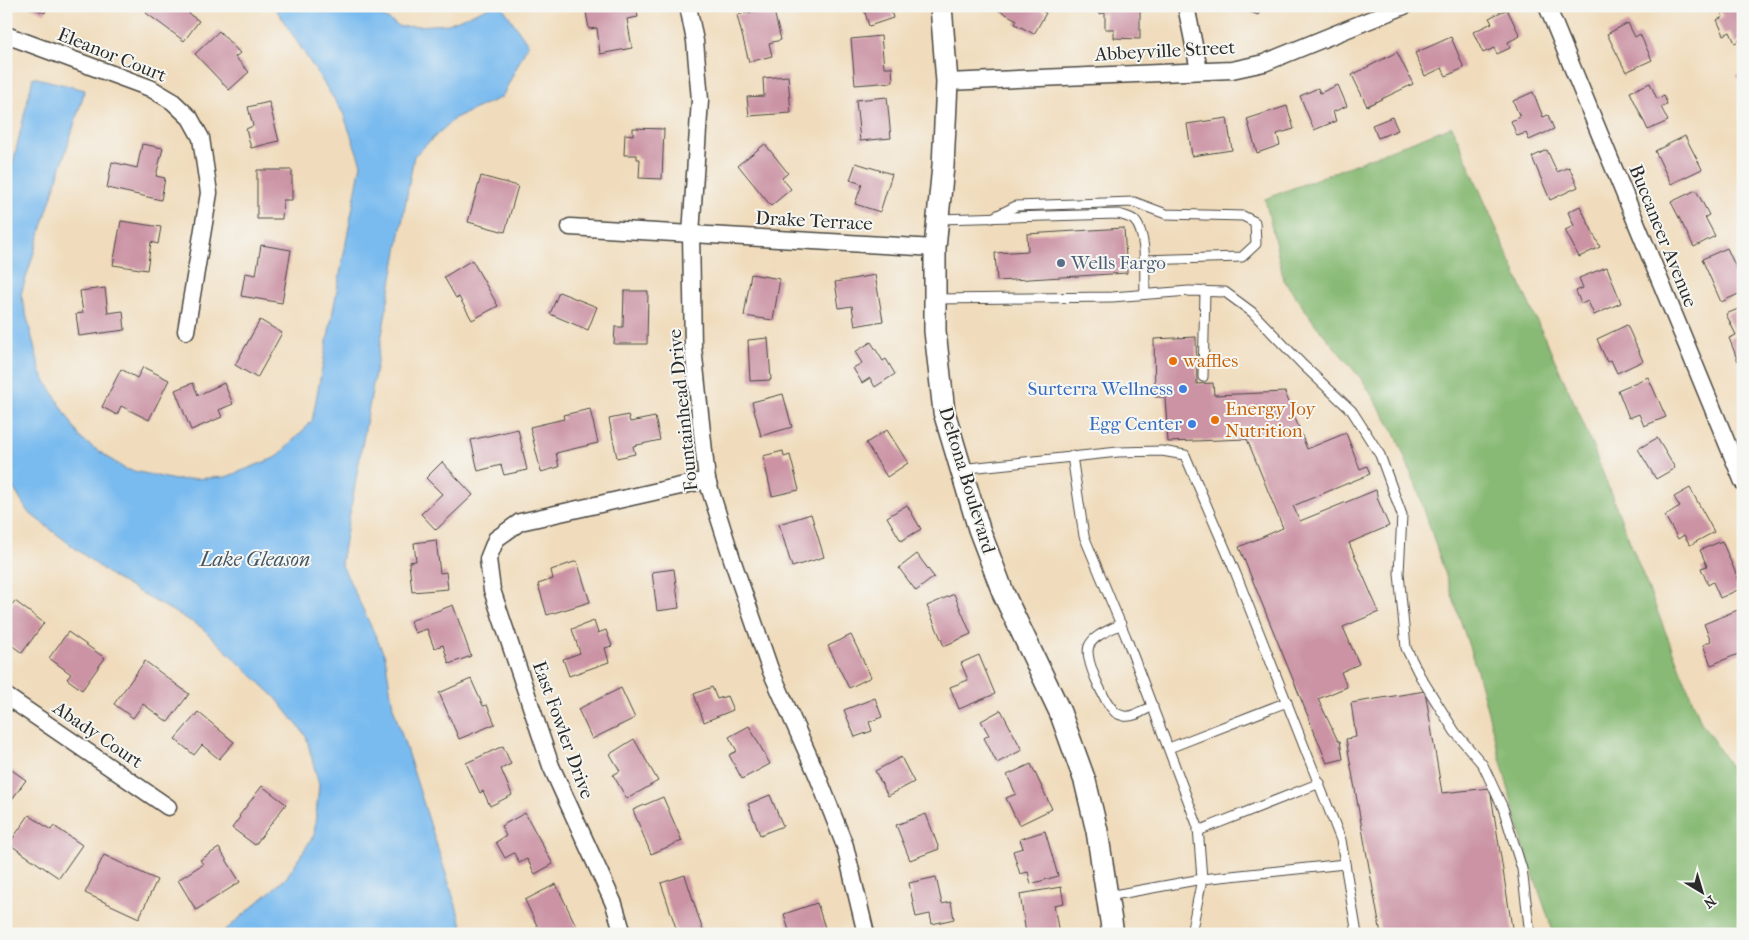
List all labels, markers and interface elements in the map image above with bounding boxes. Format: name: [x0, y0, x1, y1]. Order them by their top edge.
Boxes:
street label: Eleanor Court: [54, 23, 170, 87]
street label: Abbeyville Street: [1093, 36, 1236, 66]
street label: Buccaneer Avenue: [1624, 162, 1702, 310]
street label: Drake Terrace: [755, 207, 873, 235]
place label: Wells Fargo: [1070, 252, 1166, 274]
marker: Wells Fargo: [1055, 257, 1067, 269]
street label: Fountainhead Drive: [664, 328, 702, 492]
place label: waffles: [1182, 350, 1238, 372]
marker: waffles: [1167, 355, 1179, 367]
place label: Surterra Wellness: [1028, 378, 1173, 400]
marker: Surterra Wellness: [1177, 383, 1189, 395]
place label: Energy Joy Nutrition: [1225, 398, 1316, 442]
street label: Deltona Boulevard: [934, 404, 1000, 557]
place label: Egg Center: [1089, 413, 1183, 435]
marker: Energy Joy Nutrition: [1209, 414, 1221, 426]
marker: Egg Center: [1186, 418, 1198, 430]
water label: Lake Gleason: [198, 548, 310, 571]
street label: East Fowler Drive: [528, 658, 598, 802]
street label: Abady Court: [48, 696, 147, 773]
north arrow: [1676, 868, 1726, 918]
text: N: [1700, 892, 1719, 912]

